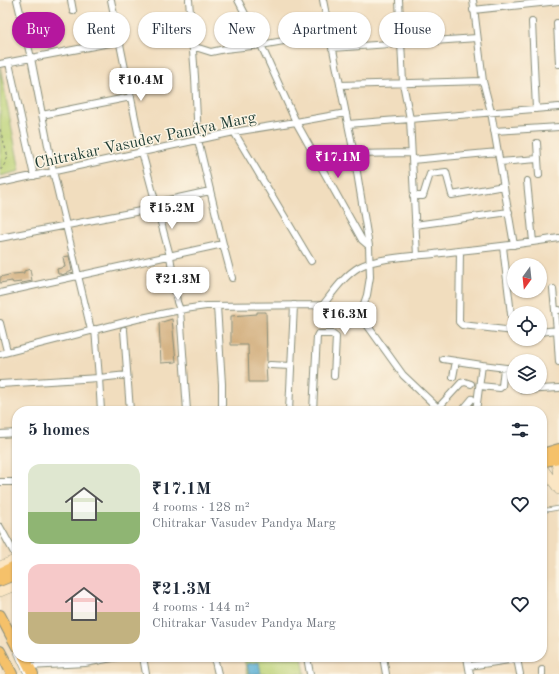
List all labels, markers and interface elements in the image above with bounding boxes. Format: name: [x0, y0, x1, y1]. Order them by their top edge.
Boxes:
chip: Buy: [12, 12, 65, 48]
chip: Rent: [73, 12, 130, 48]
chip: Filters: [138, 12, 206, 48]
chip: New: [214, 12, 270, 48]
chip: Apartment: [278, 12, 371, 48]
chip: House: [379, 12, 445, 48]
pin: ₹10.4M: [108, 68, 174, 102]
text: ₹10.4M: [118, 74, 164, 87]
street label: Chitrakar Vasudev Pandya Marg: [33, 110, 258, 172]
pin: ₹17.1M: [305, 145, 371, 179]
text: ₹17.1M: [315, 151, 361, 164]
pin: ₹15.2M: [139, 196, 205, 230]
text: ₹15.2M: [149, 202, 195, 215]
north arrow: [507, 258, 547, 298]
map controls: [507, 258, 547, 394]
pin: ₹21.3M: [145, 267, 211, 301]
text: ₹21.3M: [155, 273, 201, 286]
pin: ₹16.3M: [312, 302, 378, 336]
button: locate: [507, 306, 547, 346]
text: ₹16.3M: [322, 308, 368, 321]
button: layers: [507, 354, 547, 394]
icon: filters: [509, 419, 531, 441]
text: 5 homes: [28, 422, 90, 439]
icon: home: [60, 480, 108, 528]
text: ₹17.1M: [152, 481, 211, 498]
icon: heart: [509, 493, 531, 515]
text: 4 rooms · 128 m²: [152, 501, 250, 514]
text: Chitrakar Vasudev Pandya Marg: [152, 517, 336, 530]
icon: home: [60, 580, 108, 628]
text: ₹21.3M: [152, 581, 211, 598]
icon: heart: [509, 593, 531, 615]
text: 4 rooms · 144 m²: [152, 601, 250, 614]
text: Chitrakar Vasudev Pandya Marg: [152, 617, 336, 630]

